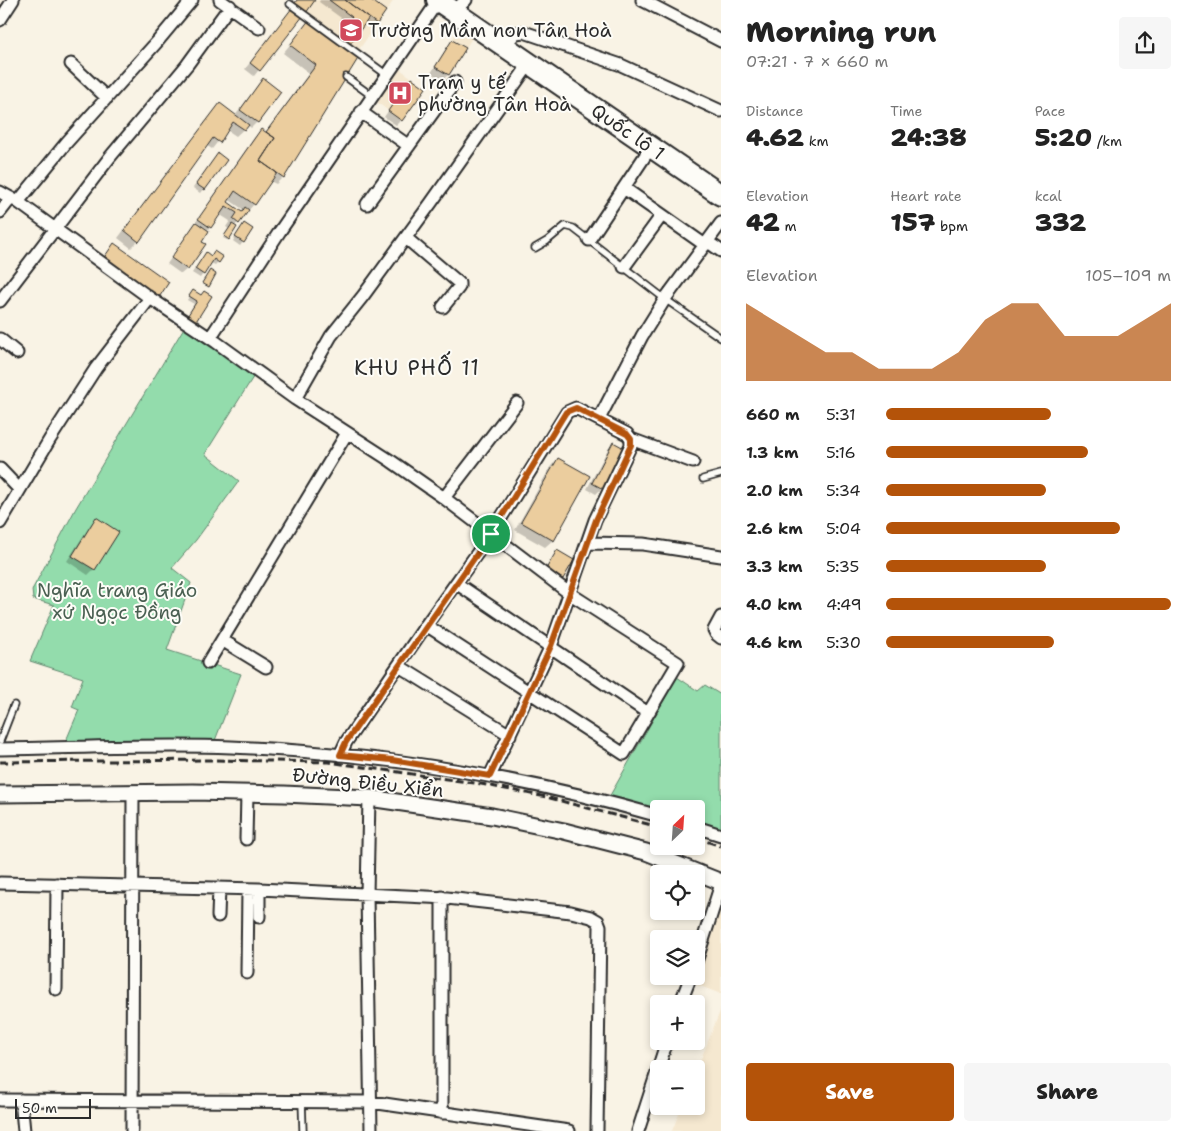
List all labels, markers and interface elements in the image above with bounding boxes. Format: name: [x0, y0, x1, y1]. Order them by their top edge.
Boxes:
text: Morning run: [746, 13, 936, 51]
school or university icon: Trường Mầm non Tân Hoà: [338, 17, 364, 43]
button: share: [1119, 17, 1171, 69]
place label: Trường Mầm non Tân Hoà: [368, 18, 612, 43]
text: 07:21 · 7 × 660 m: [746, 51, 888, 72]
place label: Trạm y tế phường Tân Hoà: [418, 70, 571, 117]
hospital icon: Trạm y tế phường Tân Hoà: [387, 80, 413, 106]
street label: Quốc lộ 1: [586, 98, 669, 166]
text: Distance: [746, 102, 803, 120]
text: Time: [890, 102, 922, 120]
text: Pace: [1035, 102, 1065, 120]
text: 4.62: [746, 120, 804, 154]
text: 24:38: [890, 120, 967, 154]
text: 5:20: [1035, 120, 1092, 154]
text: km: [804, 132, 829, 150]
text: /km: [1092, 132, 1122, 150]
text: Elevation: [746, 187, 809, 205]
text: Heart rate: [890, 187, 962, 205]
text: kcal: [1035, 187, 1062, 205]
text: 42: [746, 205, 780, 239]
text: 157: [890, 205, 935, 239]
text: 332: [1035, 205, 1086, 239]
text: m: [780, 217, 797, 235]
text: bpm: [935, 217, 968, 235]
text: Elevation: [746, 265, 818, 286]
text: 105–109 m: [1085, 265, 1171, 286]
district label: KHU PHỐ 11: [354, 351, 480, 382]
text: 660 m: [746, 404, 800, 425]
text: 5:31: [826, 404, 856, 425]
text: 1.3 km: [746, 442, 799, 463]
text: 5:16: [826, 442, 856, 463]
text: 2.0 km: [746, 480, 803, 501]
text: 5:34: [826, 480, 861, 501]
pin: [470, 513, 512, 555]
text: 2.6 km: [746, 518, 803, 539]
text: 5:04: [826, 518, 861, 539]
icon: arrive: [477, 520, 505, 548]
text: 3.3 km: [746, 556, 803, 577]
text: 5:35: [826, 556, 859, 577]
park label: Nghĩa trang Giáo xứ Ngọc Đồng: [37, 578, 197, 625]
text: 4.0 km: [746, 594, 802, 615]
text: 4:49: [826, 594, 862, 615]
text: 4.6 km: [746, 632, 802, 653]
text: 5:30: [826, 632, 861, 653]
street label: Đường Điều Xiển: [291, 762, 445, 803]
north arrow: [650, 800, 705, 855]
map controls: [650, 800, 705, 1115]
button: locate: [650, 865, 705, 920]
button: layers: [650, 930, 705, 985]
button: +: [650, 995, 705, 1050]
button: −: [650, 1060, 705, 1115]
button: Save: [746, 1063, 954, 1121]
button: Share: [964, 1063, 1171, 1121]
scale bar: [15, 1096, 91, 1119]
text: 50 m: [22, 1099, 57, 1117]

